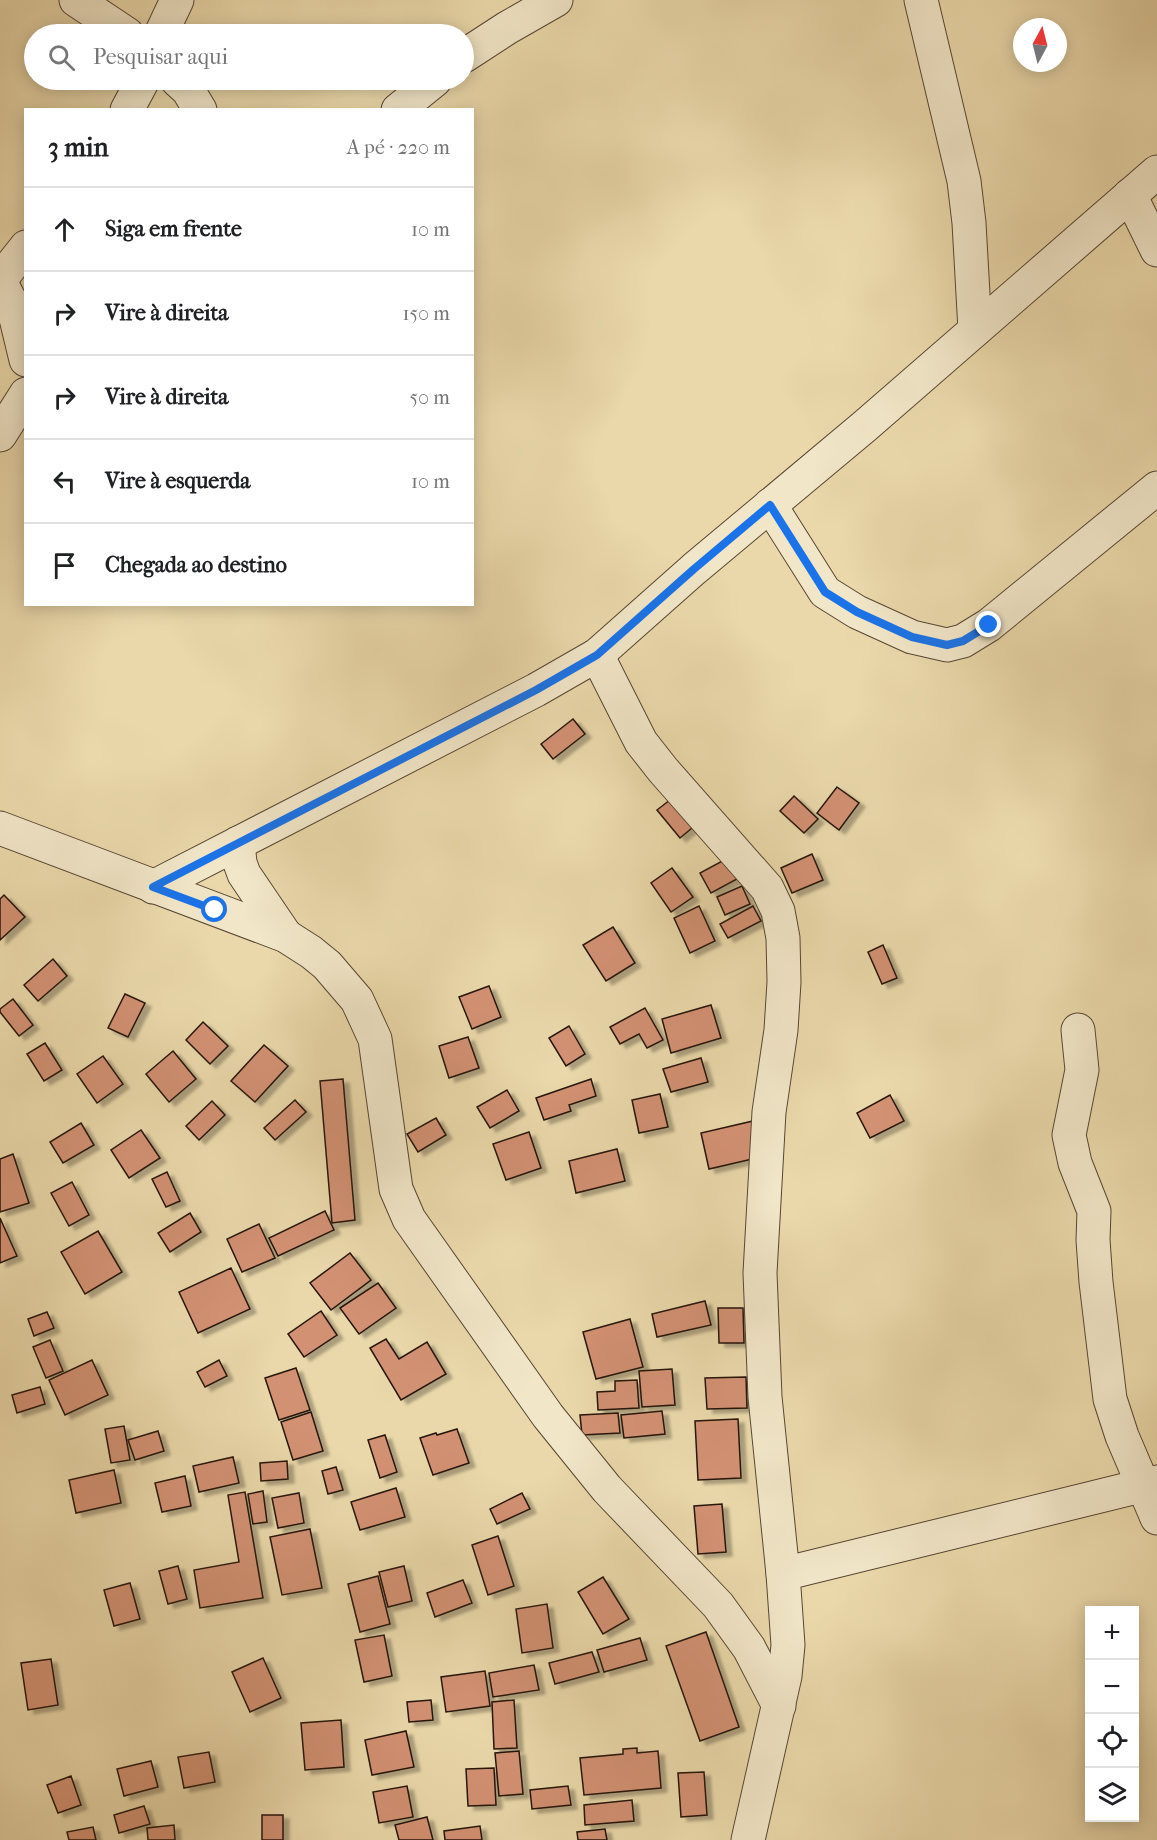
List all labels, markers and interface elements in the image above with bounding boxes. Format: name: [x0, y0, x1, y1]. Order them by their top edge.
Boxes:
north arrow: [1013, 18, 1067, 72]
search box: [24, 24, 474, 90]
icon: search: [45, 41, 78, 74]
text: Pesquisar aqui: [93, 44, 228, 70]
text: 3 min: [48, 132, 109, 163]
text: A pé · 220 m: [347, 136, 450, 159]
icon: ahead: [48, 213, 81, 246]
text: Siga em frente: [105, 216, 242, 242]
text: 10 m: [411, 218, 450, 241]
icon: right: [48, 297, 81, 330]
text: Vire à direita: [105, 300, 228, 326]
text: 150 m: [402, 302, 450, 325]
icon: right: [48, 381, 81, 414]
text: Vire à direita: [105, 384, 228, 410]
text: 50 m: [409, 386, 450, 409]
icon: left: [48, 465, 81, 498]
text: Vire à esquerda: [105, 468, 250, 494]
text: 10 m: [411, 470, 450, 493]
icon: arrive: [48, 549, 81, 582]
text: Chegada ao destino: [105, 552, 287, 578]
route end: [975, 611, 1001, 637]
route start: [201, 896, 227, 922]
map controls: [1085, 1606, 1139, 1822]
button: +: [1085, 1606, 1139, 1660]
button: −: [1085, 1660, 1139, 1714]
button: locate: [1085, 1714, 1139, 1768]
button: layers: [1085, 1768, 1139, 1822]

